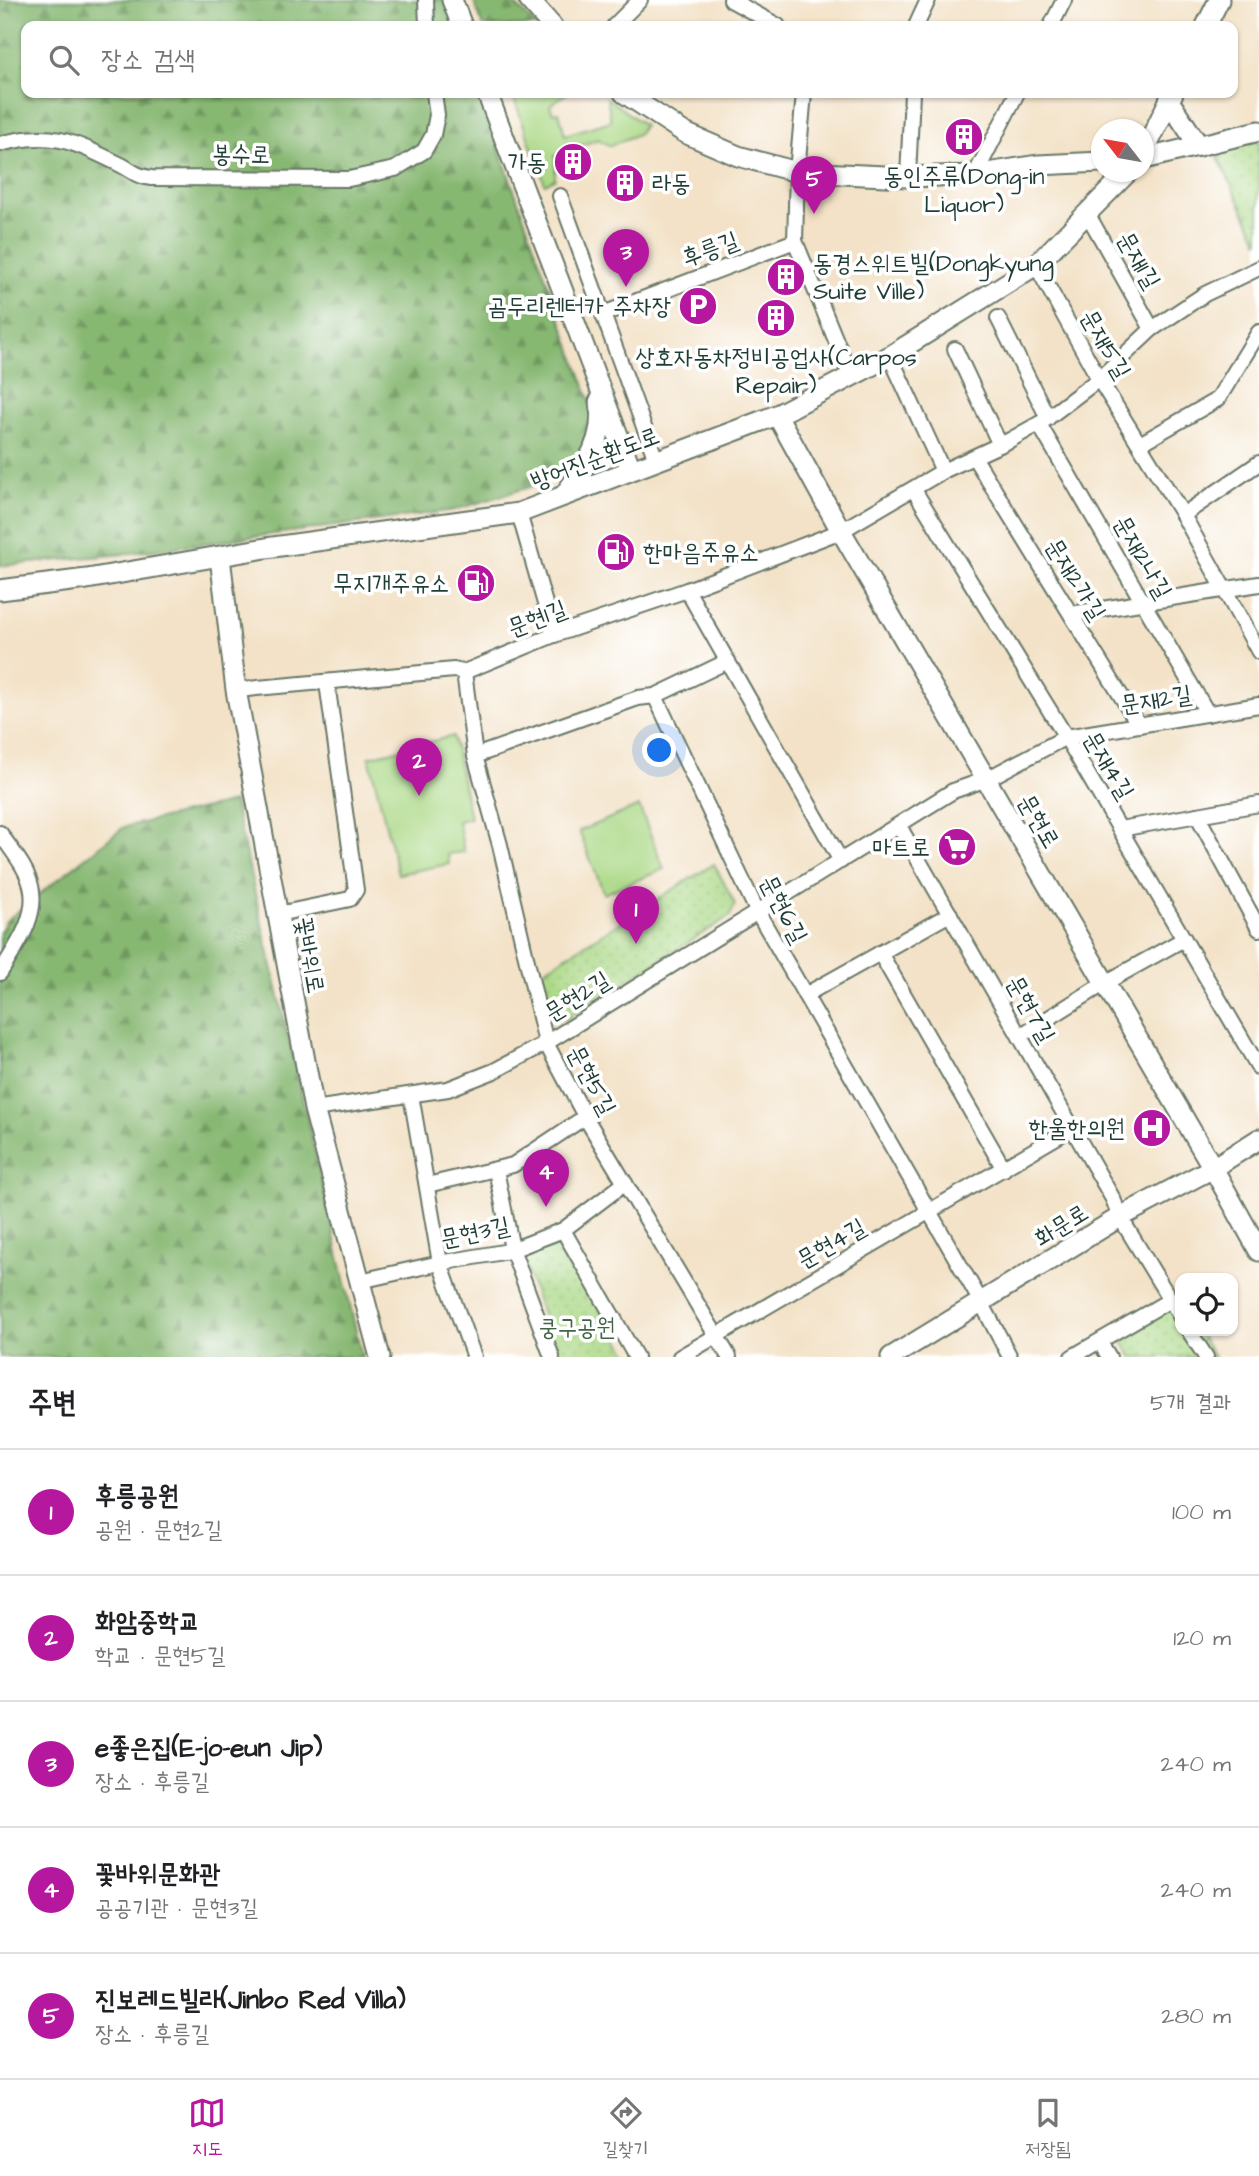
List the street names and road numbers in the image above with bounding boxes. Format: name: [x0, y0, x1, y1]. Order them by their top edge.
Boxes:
street label: 봉수로: [212, 137, 270, 173]
street label: 후릉길: [677, 224, 743, 276]
street label: 문재1길: [1108, 226, 1168, 295]
street label: 문재5길: [1072, 304, 1139, 385]
street label: 방어진순환도로: [526, 419, 665, 499]
street label: 문재2나길: [1105, 510, 1180, 605]
street label: 문재2가길: [1037, 532, 1114, 627]
street label: 문현1길: [503, 592, 572, 646]
street label: 문재2길: [1118, 678, 1194, 722]
street label: 문재4길: [1074, 725, 1142, 806]
street label: 문현로: [1009, 788, 1067, 855]
street label: 문현6길: [751, 869, 815, 950]
street label: 꽃바위로: [286, 914, 332, 996]
street label: 문현2길: [538, 963, 617, 1030]
street label: 문현7길: [997, 970, 1063, 1049]
street label: 문현5길: [559, 1039, 624, 1122]
street label: 화문로: [1028, 1196, 1095, 1256]
street label: 문현3길: [437, 1209, 513, 1257]
street label: 문현4길: [791, 1211, 872, 1277]

